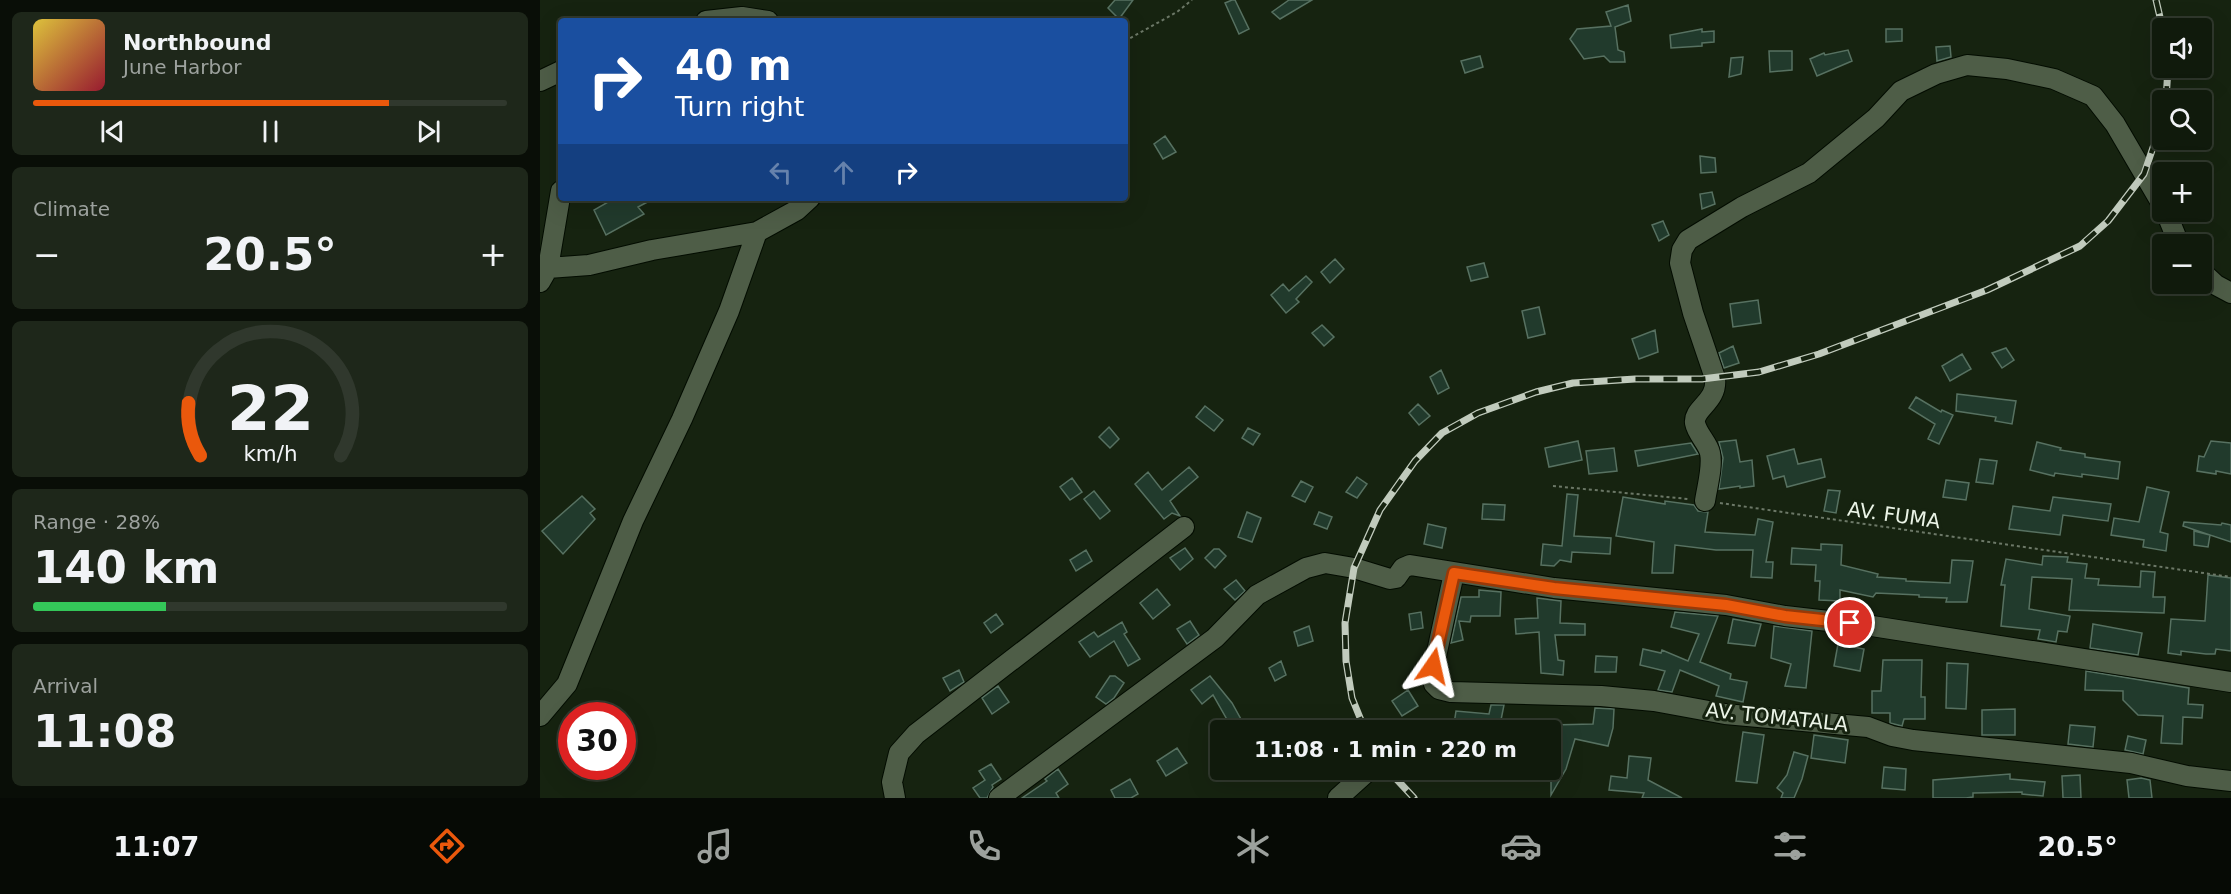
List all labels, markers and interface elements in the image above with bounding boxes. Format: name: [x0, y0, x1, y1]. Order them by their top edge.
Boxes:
map controls: [2152, 18, 2212, 294]
button: sound: [2152, 18, 2212, 78]
text: Northbound: [123, 30, 272, 55]
text: 40 m: [675, 41, 792, 90]
icon: right: [576, 42, 654, 120]
text: June Harbor: [123, 55, 242, 79]
button: search: [2152, 90, 2212, 150]
text: Turn right: [675, 91, 804, 122]
icon: previous: [96, 115, 129, 148]
icon: pause: [254, 115, 287, 148]
icon: next: [412, 115, 445, 148]
icon: left: [764, 156, 797, 189]
icon: ahead: [827, 156, 860, 189]
icon: right: [890, 156, 923, 189]
button: +: [2152, 162, 2212, 222]
text: Climate: [33, 197, 110, 221]
text: 20.5°: [203, 228, 337, 281]
button: −: [2152, 234, 2212, 294]
text: −: [33, 235, 61, 274]
text: +: [479, 235, 507, 274]
text: 22: [227, 372, 313, 445]
text: km/h: [243, 441, 297, 466]
street label: AV. FUMA: [1846, 497, 1942, 533]
text: Range · 28%: [33, 510, 160, 534]
text: 140 km: [33, 541, 219, 594]
pin: [1824, 597, 1875, 648]
icon: arrive: [1833, 606, 1866, 639]
position arrow: [1401, 634, 1465, 698]
text: Arrival: [33, 674, 98, 698]
street label: AV. TOMATALA: [1705, 698, 1850, 736]
speed limit sign: 30: [558, 702, 636, 780]
text: 11:08: [33, 705, 176, 758]
text: 11:08 · 1 min · 220 m: [1254, 737, 1517, 762]
icon: directions: [426, 825, 468, 867]
icon: music: [694, 825, 736, 867]
icon: phone: [963, 825, 1005, 867]
icon: climate: [1232, 825, 1274, 867]
icon: car: [1500, 825, 1542, 867]
icon: filters: [1769, 825, 1811, 867]
text: 11:07: [113, 831, 199, 862]
text: 20.5°: [2038, 831, 2118, 862]

